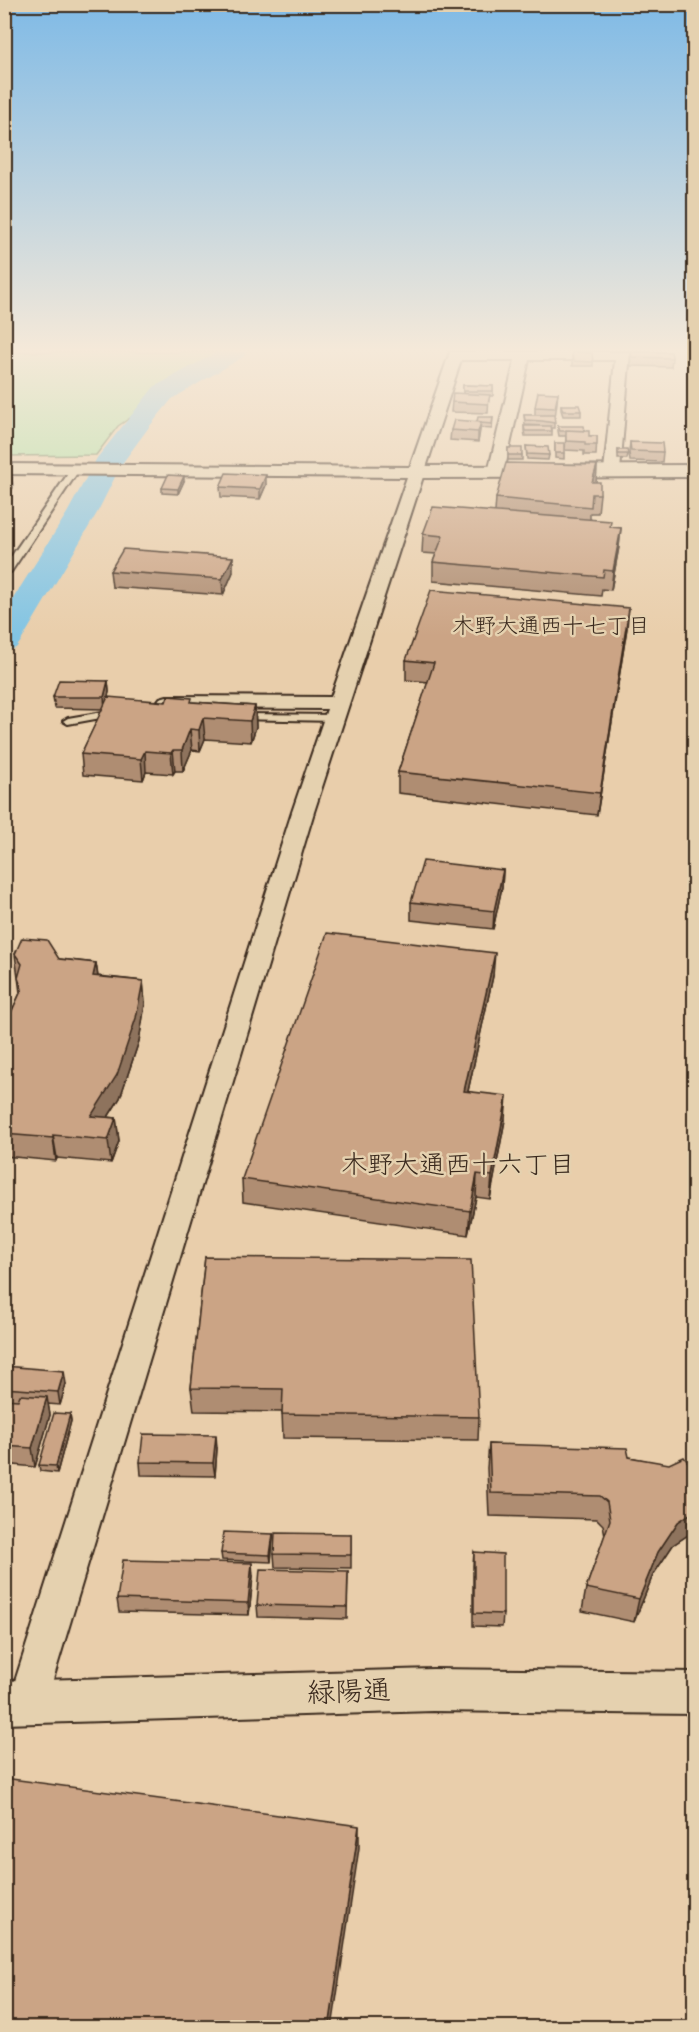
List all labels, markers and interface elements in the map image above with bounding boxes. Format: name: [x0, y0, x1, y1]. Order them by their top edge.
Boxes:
district label: 木野大通西十七丁目: [452, 613, 650, 641]
district label: 木野大通西十六丁目: [341, 1149, 575, 1183]
street label: 緑陽通: [306, 1673, 392, 1713]

